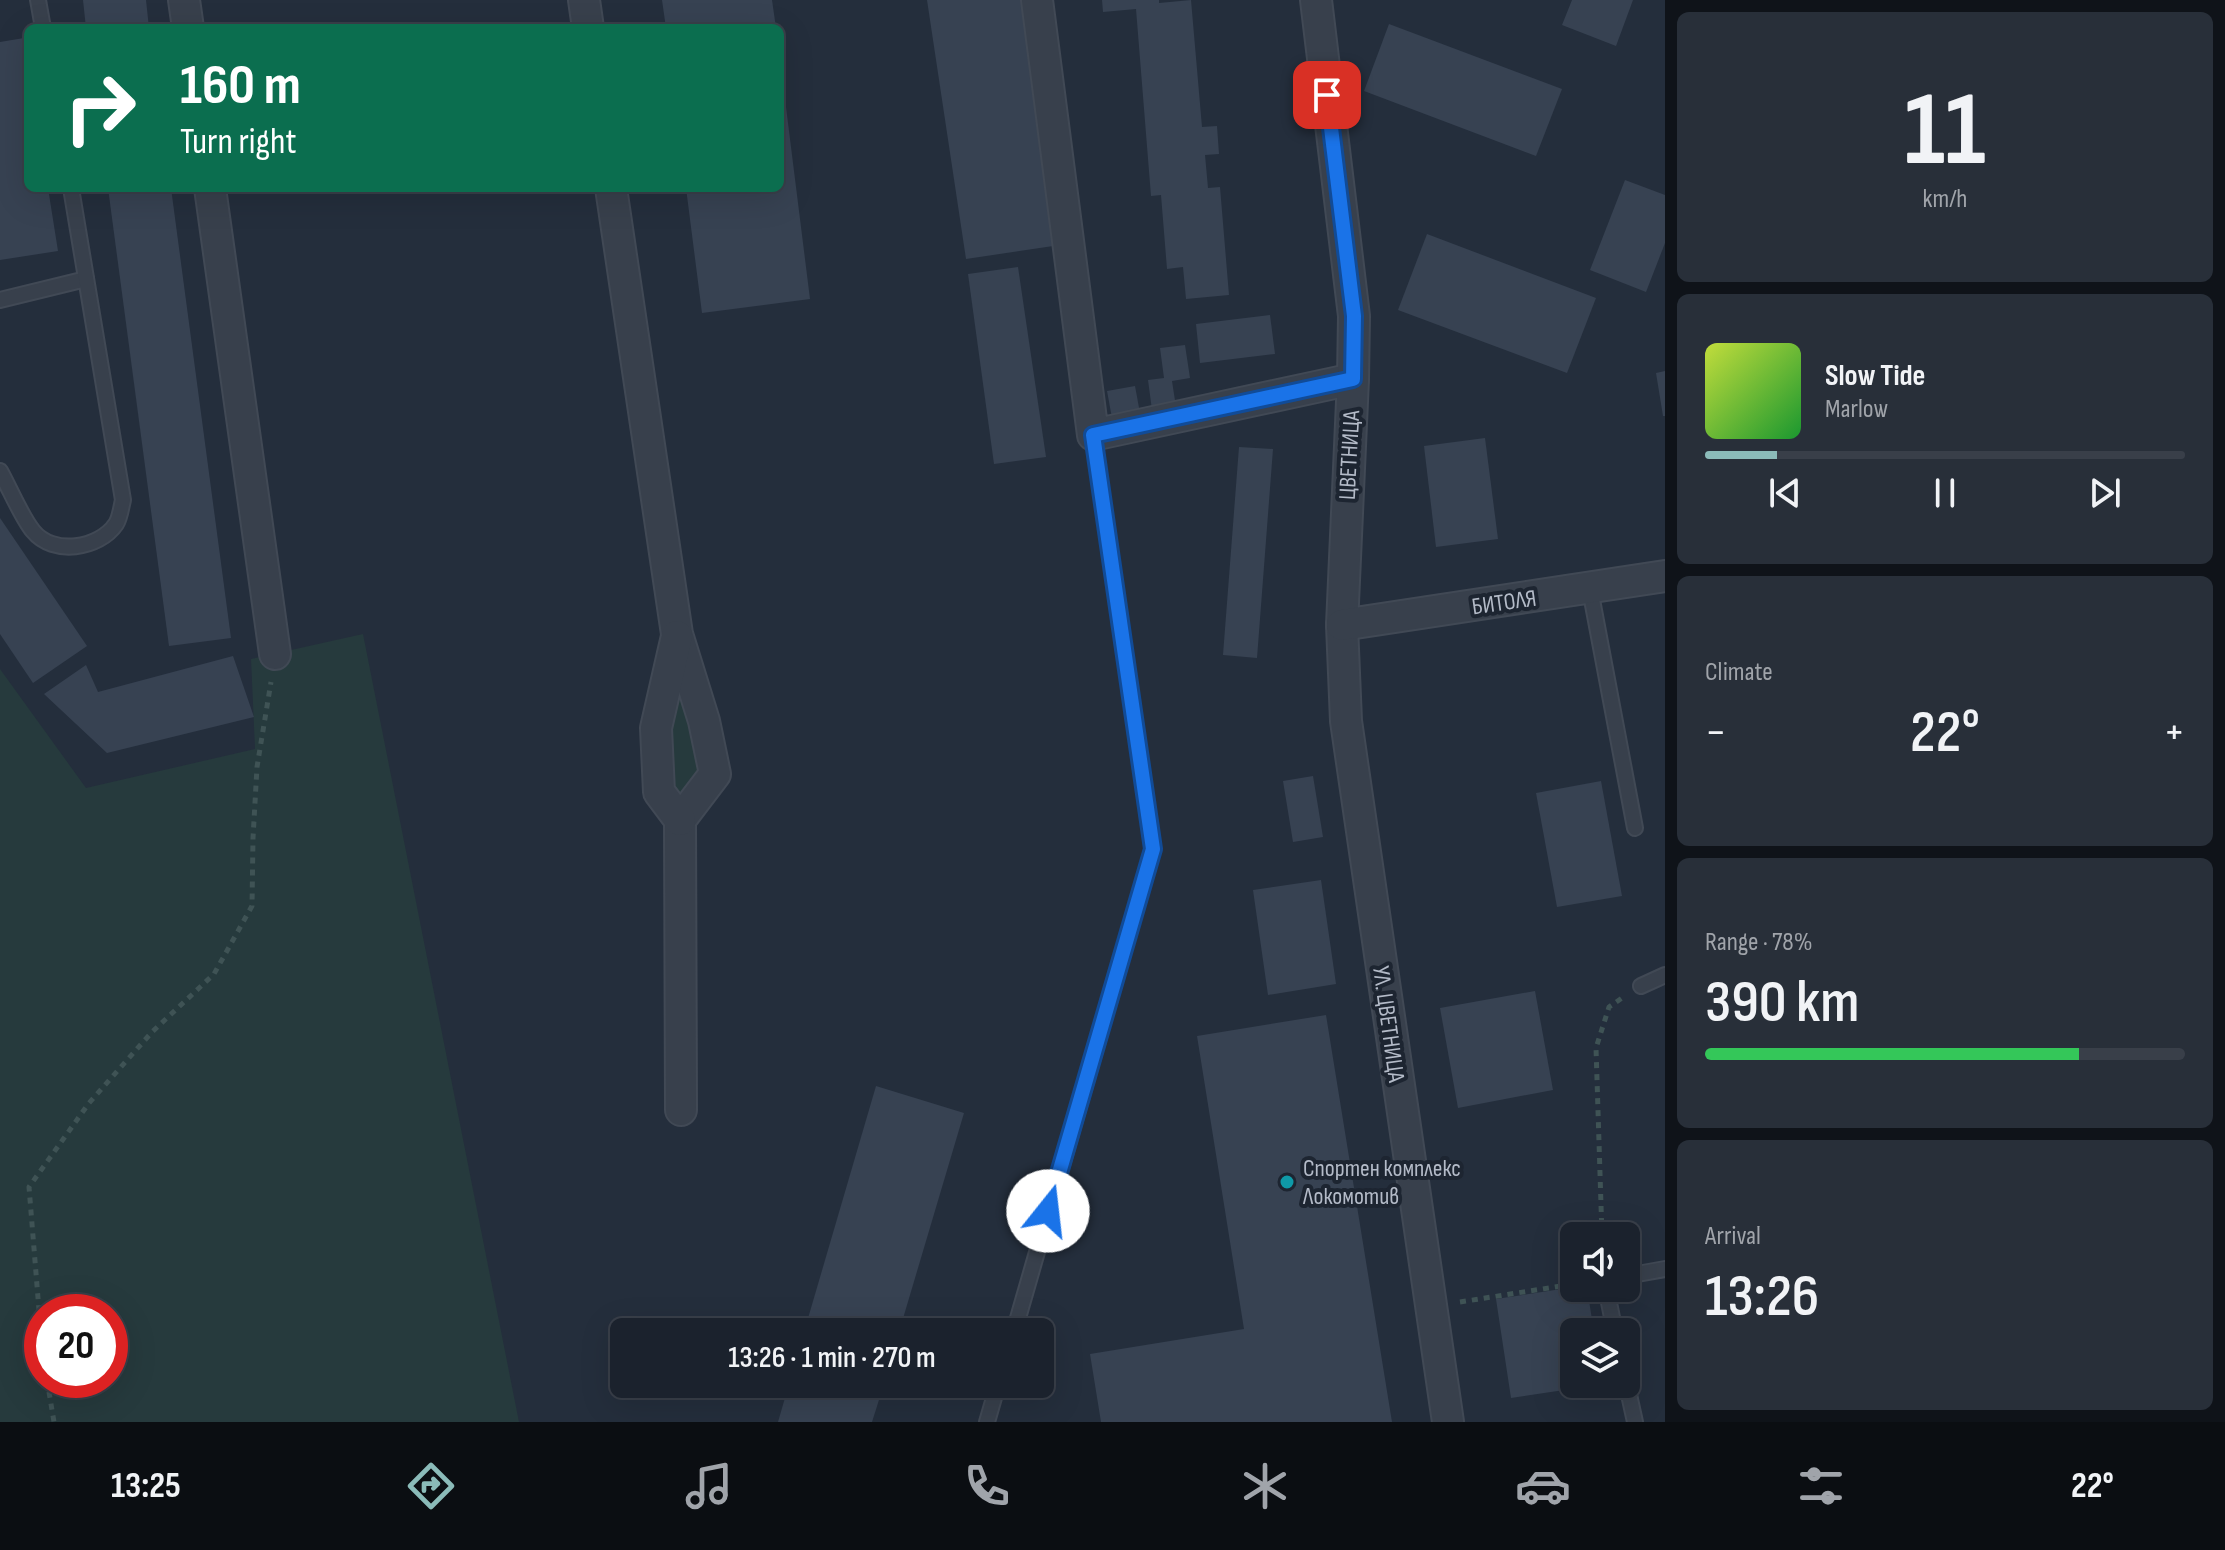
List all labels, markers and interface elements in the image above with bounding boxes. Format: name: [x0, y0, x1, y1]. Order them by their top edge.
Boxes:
text: 160 m: [180, 53, 301, 120]
icon: right: [48, 56, 152, 160]
pin: [1293, 61, 1361, 129]
text: 11: [1904, 69, 1986, 194]
icon: arrive: [1305, 73, 1349, 117]
text: Turn right: [180, 121, 297, 164]
text: km/h: [1923, 184, 1967, 215]
text: Slow Tide: [1825, 358, 1925, 394]
text: Marlow: [1825, 394, 1888, 425]
street label: ЦВЕТНИЦА: [1333, 409, 1366, 501]
icon: previous: [1763, 471, 1807, 515]
icon: pause: [1923, 471, 1967, 515]
icon: next: [2083, 471, 2127, 515]
street label: БИТОЛЯ: [1470, 584, 1538, 621]
text: Climate: [1705, 657, 1773, 688]
text: 22°: [1910, 697, 1980, 769]
text: −: [1705, 706, 1727, 759]
text: +: [2163, 706, 2185, 759]
text: Range · 78%: [1705, 927, 1812, 958]
street label: УЛ. ЦВЕТНИЦА: [1366, 964, 1411, 1085]
text: 390 km: [1705, 967, 1860, 1039]
place label: Спортен комплекс Локомотив: [1302, 1154, 1461, 1211]
position arrow: [1006, 1169, 1090, 1253]
marker: Спортен комплекс Локомотив: [1278, 1173, 1296, 1191]
text: Arrival: [1705, 1221, 1761, 1252]
map controls: [1560, 1222, 1640, 1398]
button: sound: [1560, 1222, 1640, 1302]
text: 13:26: [1705, 1261, 1819, 1333]
speed limit sign: 20: [24, 1294, 128, 1398]
button: layers: [1560, 1318, 1640, 1398]
text: 13:26 · 1 min · 270 m: [728, 1340, 936, 1376]
icon: directions: [403, 1458, 459, 1514]
icon: music: [681, 1458, 737, 1514]
icon: phone: [959, 1458, 1015, 1514]
icon: climate: [1237, 1458, 1293, 1514]
icon: car: [1515, 1458, 1571, 1514]
icon: filters: [1793, 1458, 1849, 1514]
text: 13:25: [111, 1465, 181, 1508]
text: 22°: [2071, 1465, 2114, 1508]

